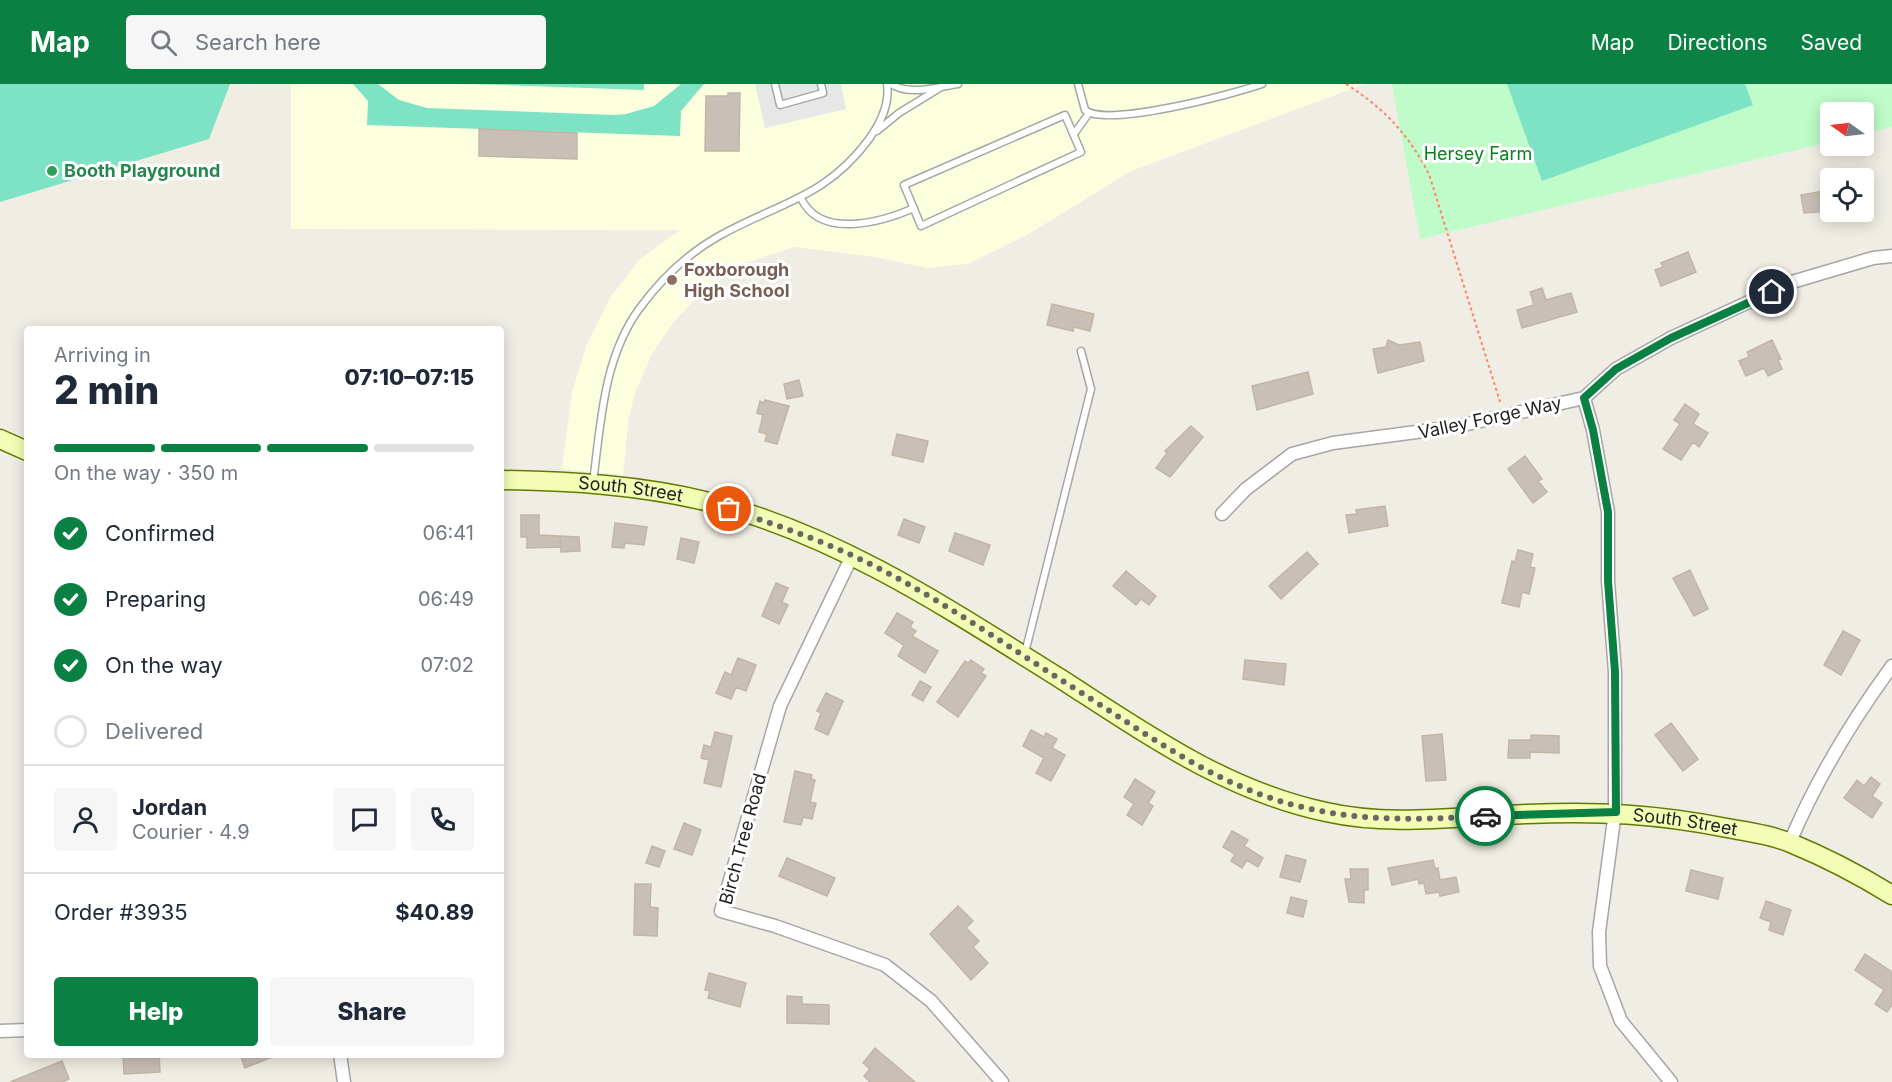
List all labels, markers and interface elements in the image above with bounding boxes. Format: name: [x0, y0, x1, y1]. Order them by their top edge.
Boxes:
search box: [126, 15, 546, 69]
text: Map: [30, 25, 90, 59]
icon: search: [147, 26, 180, 59]
text: Search here: [195, 29, 321, 55]
text: Map: [1591, 30, 1634, 55]
text: Directions: [1667, 30, 1768, 55]
text: Saved: [1801, 30, 1862, 55]
north arrow: [1820, 102, 1874, 156]
map controls: [1820, 102, 1874, 222]
park label: Hersey Farm: [1424, 143, 1532, 164]
place label: Booth Playground: [64, 160, 220, 181]
marker: Booth Playground: [45, 164, 59, 178]
button: locate: [1820, 168, 1874, 222]
place label: Foxborough High School: [684, 259, 790, 301]
pin: [1746, 266, 1797, 317]
marker: Foxborough High School: [665, 273, 679, 287]
icon: home: [1755, 275, 1788, 308]
text: Arriving in: [54, 343, 151, 367]
text: 07:10–07:15: [345, 364, 474, 390]
text: 2 min: [54, 366, 159, 413]
street label: Valley Forge Way: [1416, 392, 1564, 443]
text: On the way · 350 m: [54, 461, 238, 485]
street label: South Street: [577, 472, 685, 506]
pin: [703, 483, 754, 534]
icon: bag: [712, 492, 745, 525]
icon: check: [54, 517, 87, 550]
text: Confirmed: [105, 520, 215, 546]
text: 06:41: [423, 521, 474, 545]
icon: check: [54, 583, 87, 616]
text: Preparing: [105, 586, 206, 612]
text: 06:49: [418, 587, 474, 611]
icon: check: [54, 649, 87, 682]
text: On the way: [105, 652, 223, 678]
text: 07:02: [421, 653, 474, 677]
text: Delivered: [105, 718, 203, 744]
street label: Birch Tree Road: [715, 771, 770, 907]
courier: [1455, 786, 1515, 846]
button: person: [54, 788, 117, 851]
button: chat: [333, 788, 396, 851]
button: phone: [411, 788, 474, 851]
text: Jordan: [132, 794, 207, 820]
icon: car: [1469, 800, 1502, 833]
street label: South Street: [1632, 804, 1739, 840]
text: Courier · 4.9: [132, 820, 250, 844]
text: Order #3935: [54, 899, 188, 925]
text: $40.89: [395, 899, 474, 925]
button: Help: [54, 977, 258, 1046]
button: Share: [270, 977, 474, 1046]

